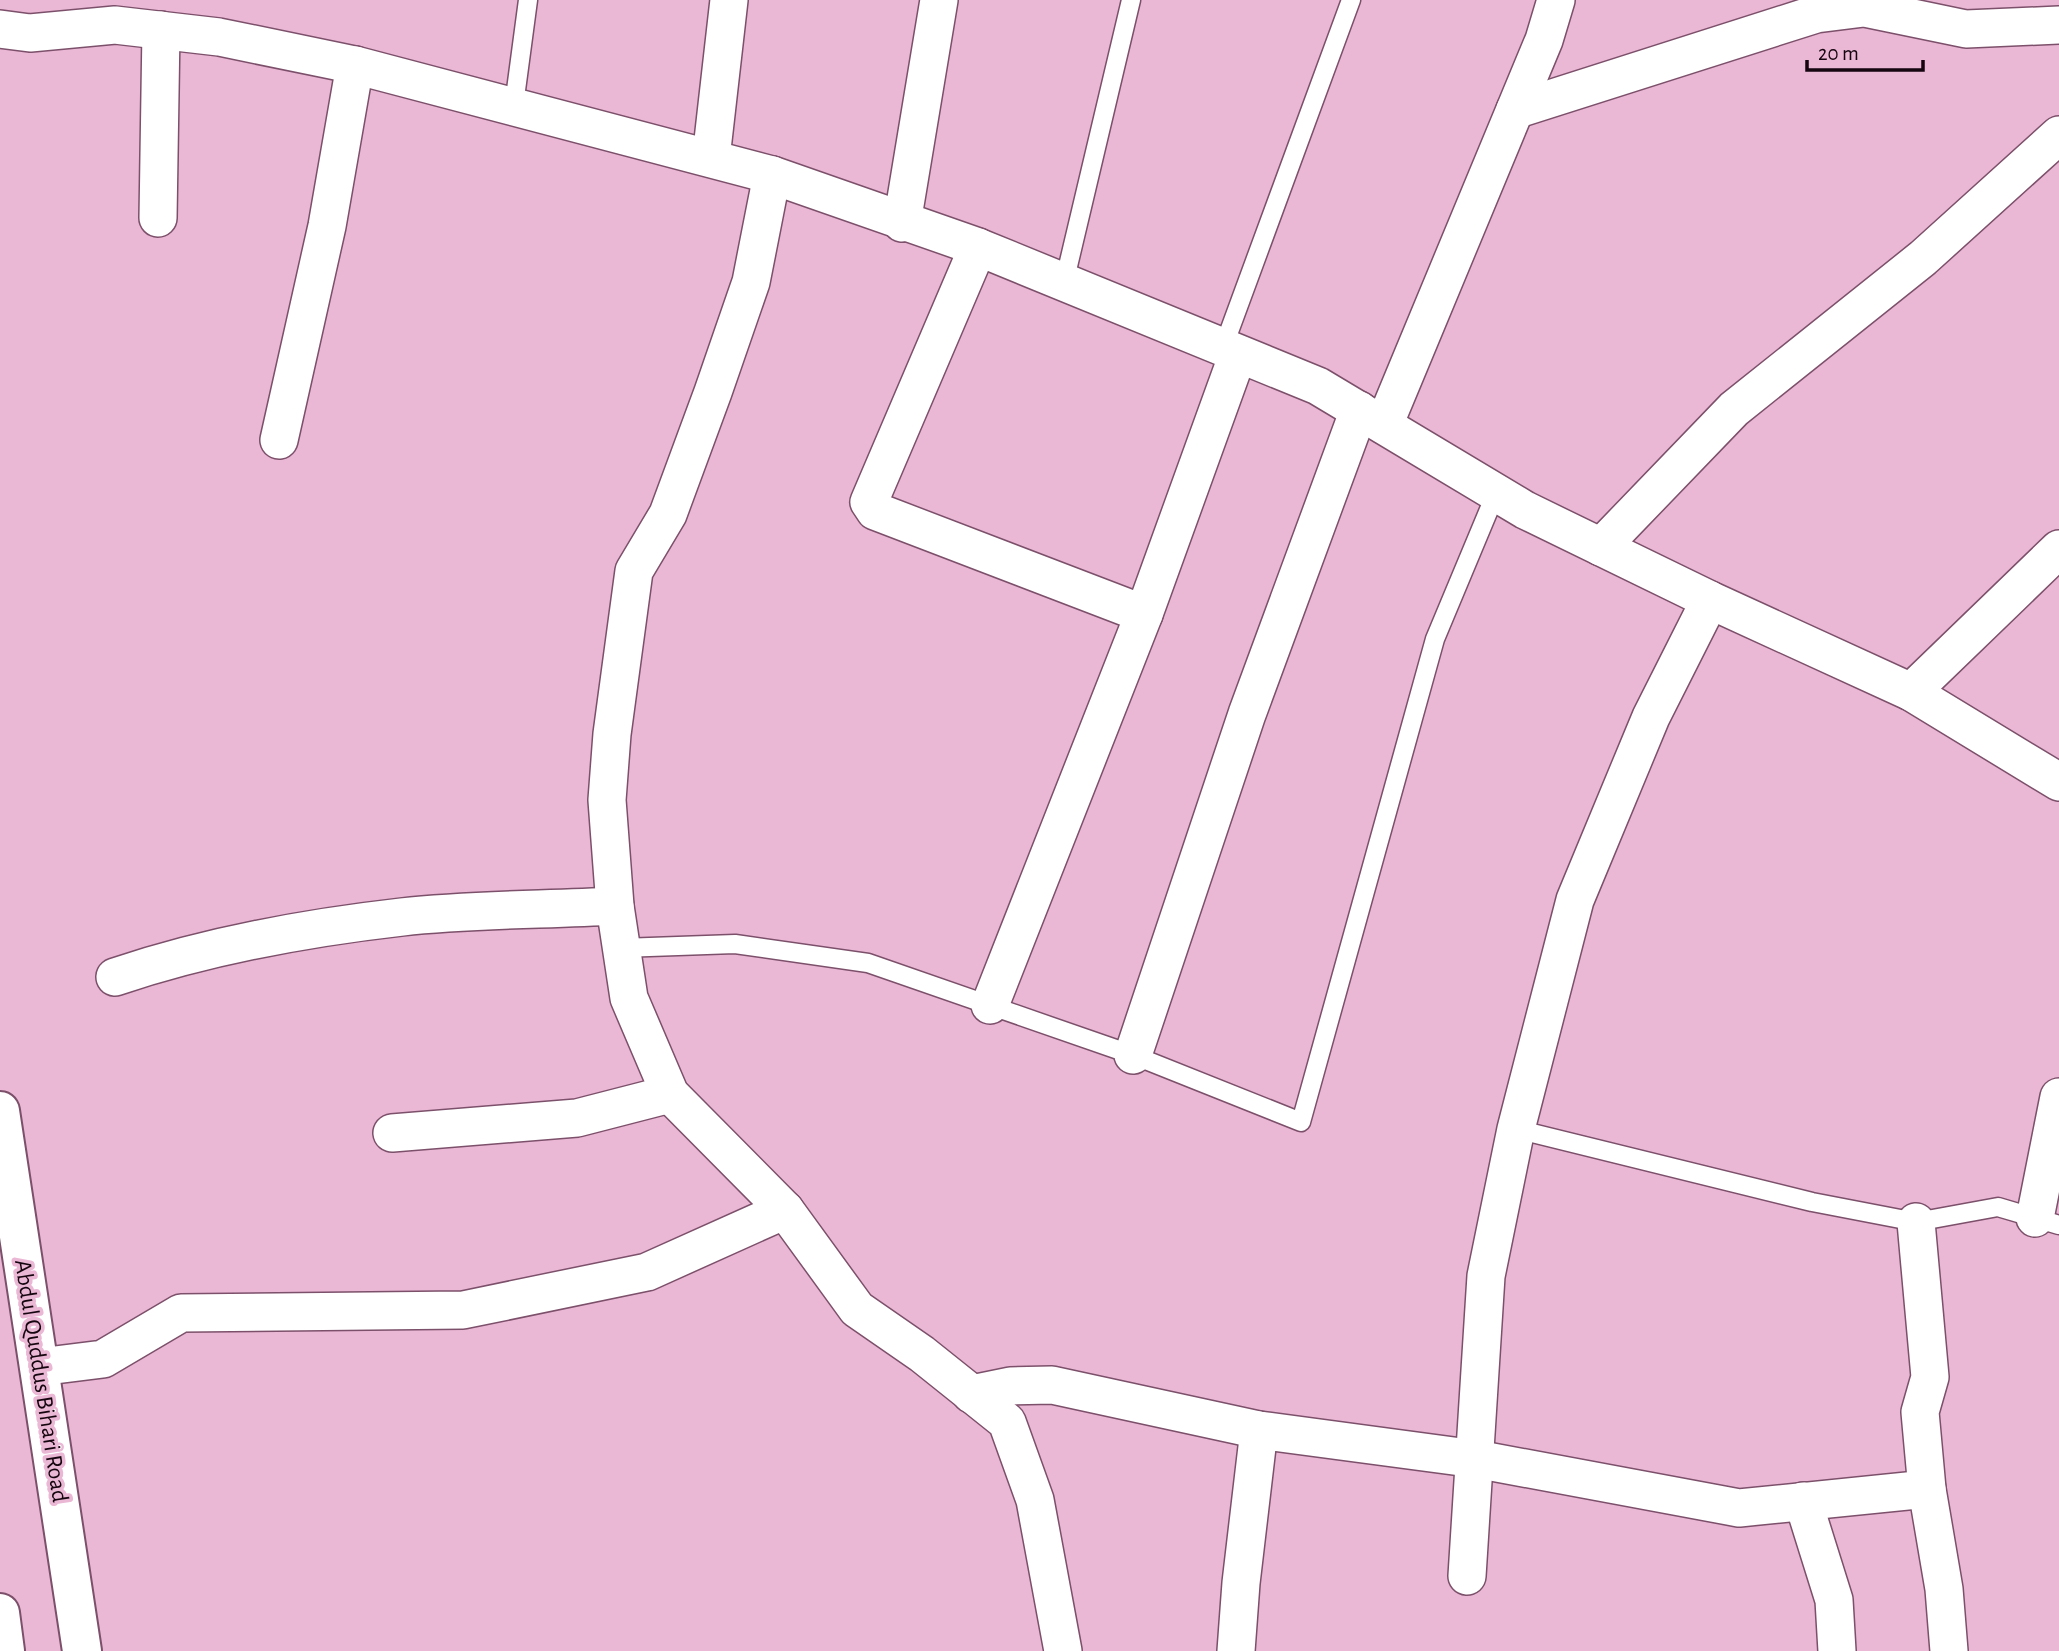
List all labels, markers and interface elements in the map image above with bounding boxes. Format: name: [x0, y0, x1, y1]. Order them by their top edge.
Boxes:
scale bar: [1807, 28, 1923, 72]
text: 20 m: [1818, 43, 1859, 64]
street label: Abdul Quddus Bihari Road: [10, 1258, 72, 1504]

